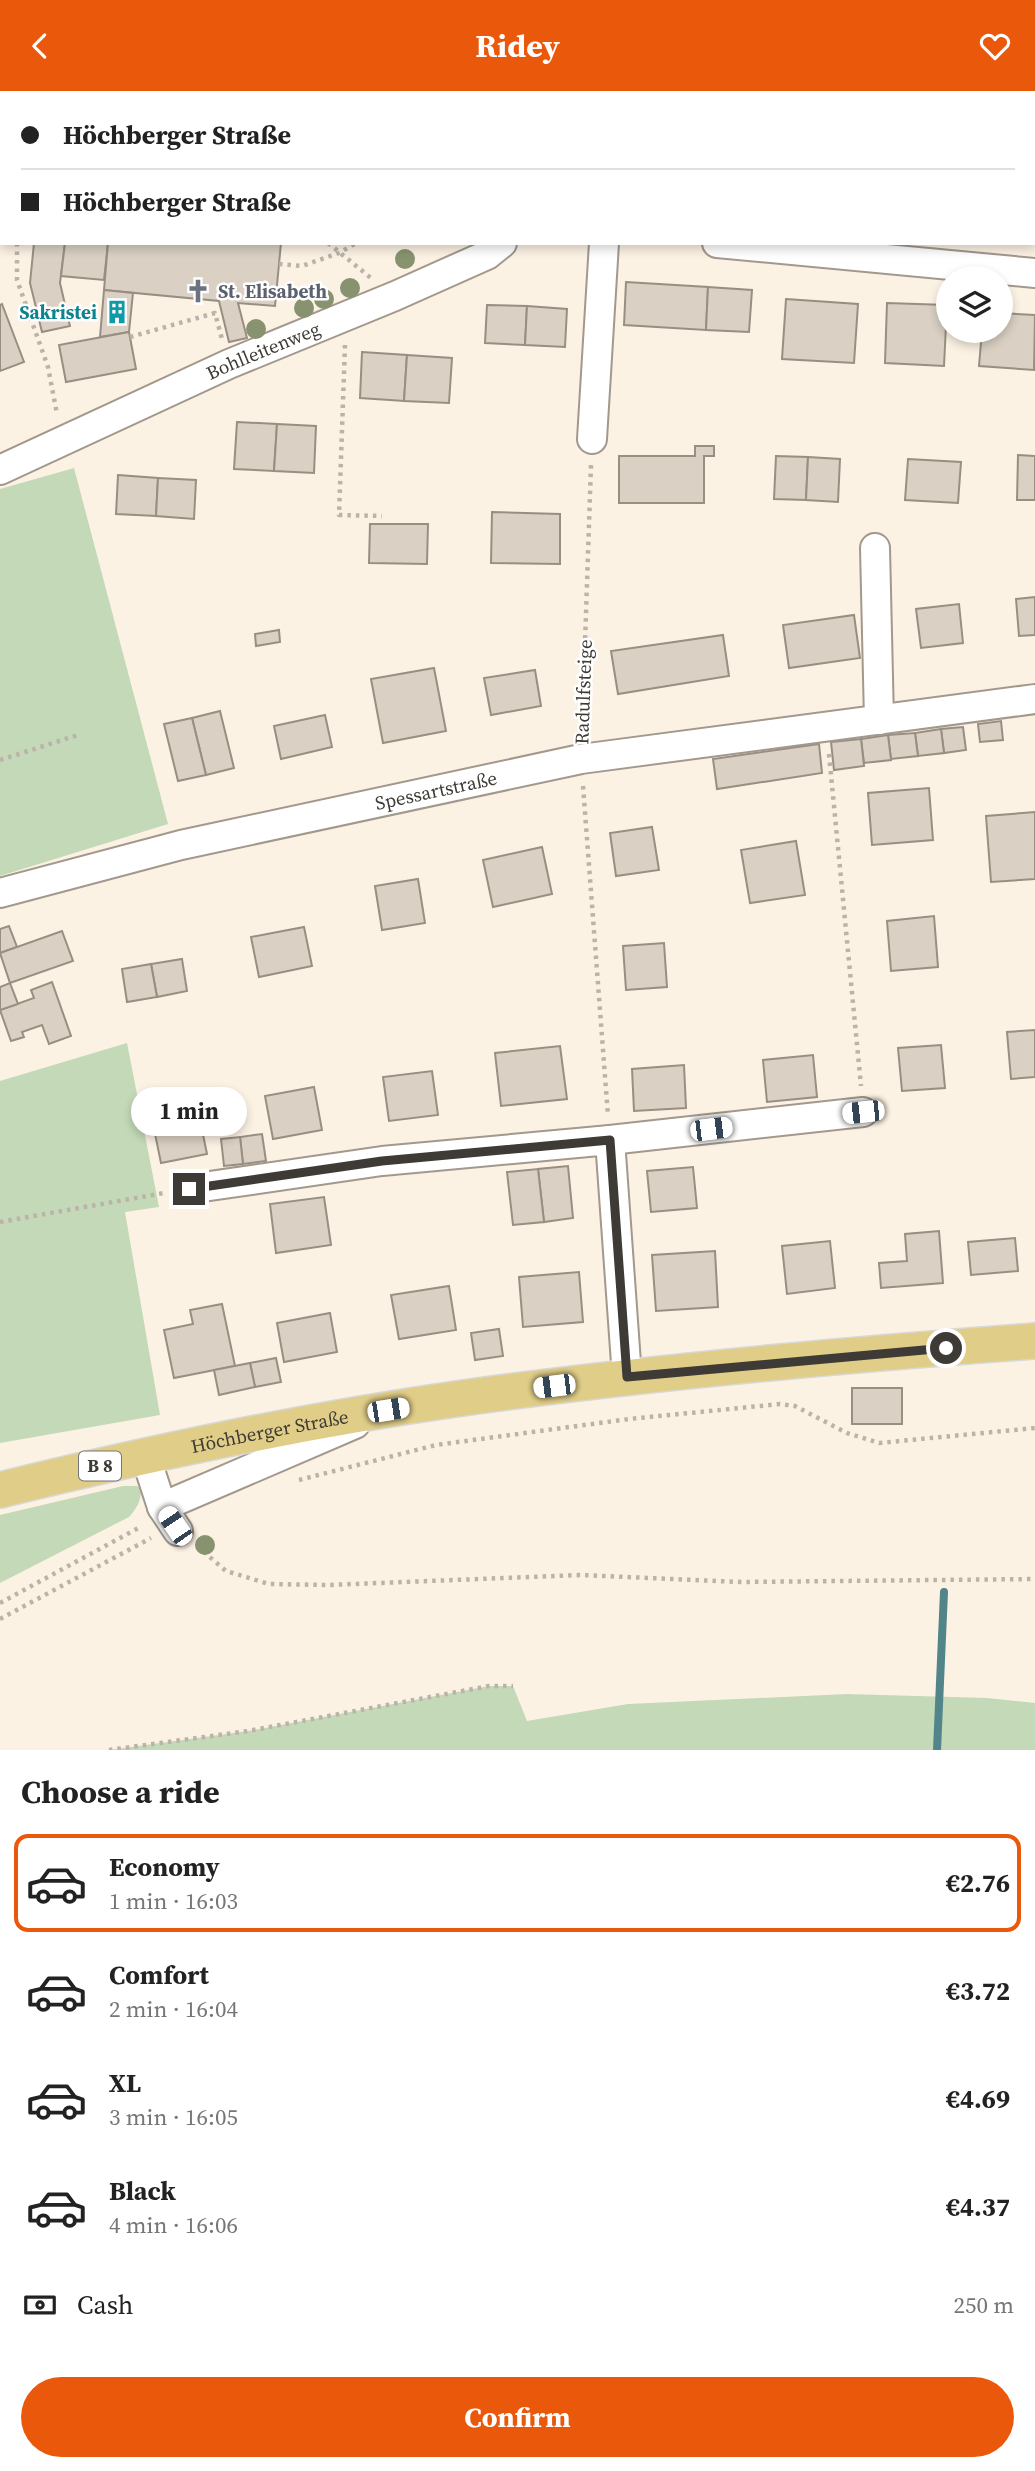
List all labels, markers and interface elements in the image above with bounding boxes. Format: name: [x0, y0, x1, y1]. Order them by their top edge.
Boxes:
text: Ridey: [475, 24, 560, 68]
icon: back: [21, 27, 59, 65]
icon: heart: [976, 27, 1014, 65]
text: Höchberger Straße: [63, 117, 291, 153]
text: Höchberger Straße: [63, 184, 291, 220]
map controls: [936, 266, 1013, 343]
button: layers: [936, 266, 1013, 343]
church icon: St. Elisabeth: [184, 277, 212, 305]
place label: St. Elisabeth: [218, 278, 327, 304]
building icon: Sakristei: [103, 298, 131, 326]
place label: Sakristei: [19, 299, 97, 325]
street label: Bohlleitenweg: [202, 315, 324, 386]
street label: Radulfsteige: [568, 639, 598, 745]
street label: Spessartstraße: [373, 764, 499, 816]
callout: 1 min: [131, 1087, 247, 1137]
text: 1 min: [159, 1095, 219, 1127]
car: [842, 1099, 885, 1125]
car: [689, 1116, 734, 1142]
route end: [173, 1173, 205, 1205]
route start: [930, 1332, 962, 1364]
car: [532, 1373, 577, 1399]
car: [366, 1396, 411, 1424]
street label: Höchberger Straße: [188, 1403, 350, 1459]
road number: B 8: [79, 1451, 121, 1481]
car: [155, 1503, 196, 1549]
text: Choose a ride: [21, 1770, 220, 1814]
text: Economy: [109, 1849, 220, 1885]
icon: car: [25, 1852, 88, 1915]
text: €2.76: [946, 1865, 1010, 1901]
text: 1 min · 16:03: [109, 1885, 238, 1917]
text: Comfort: [109, 1957, 209, 1993]
icon: car: [25, 1960, 88, 2023]
text: €3.72: [946, 1973, 1010, 2009]
text: 2 min · 16:04: [109, 1993, 238, 2025]
text: XL: [109, 2065, 141, 2101]
icon: car: [25, 2068, 88, 2131]
text: €4.69: [946, 2081, 1010, 2117]
text: 3 min · 16:05: [109, 2101, 238, 2133]
text: Black: [109, 2173, 176, 2209]
icon: car: [25, 2176, 88, 2239]
text: €4.37: [946, 2189, 1010, 2225]
text: 4 min · 16:06: [109, 2209, 238, 2241]
icon: cash: [21, 2286, 59, 2324]
text: Cash: [77, 2287, 133, 2323]
text: 250 m: [953, 2289, 1014, 2321]
button: Confirm: [21, 2377, 1014, 2457]

